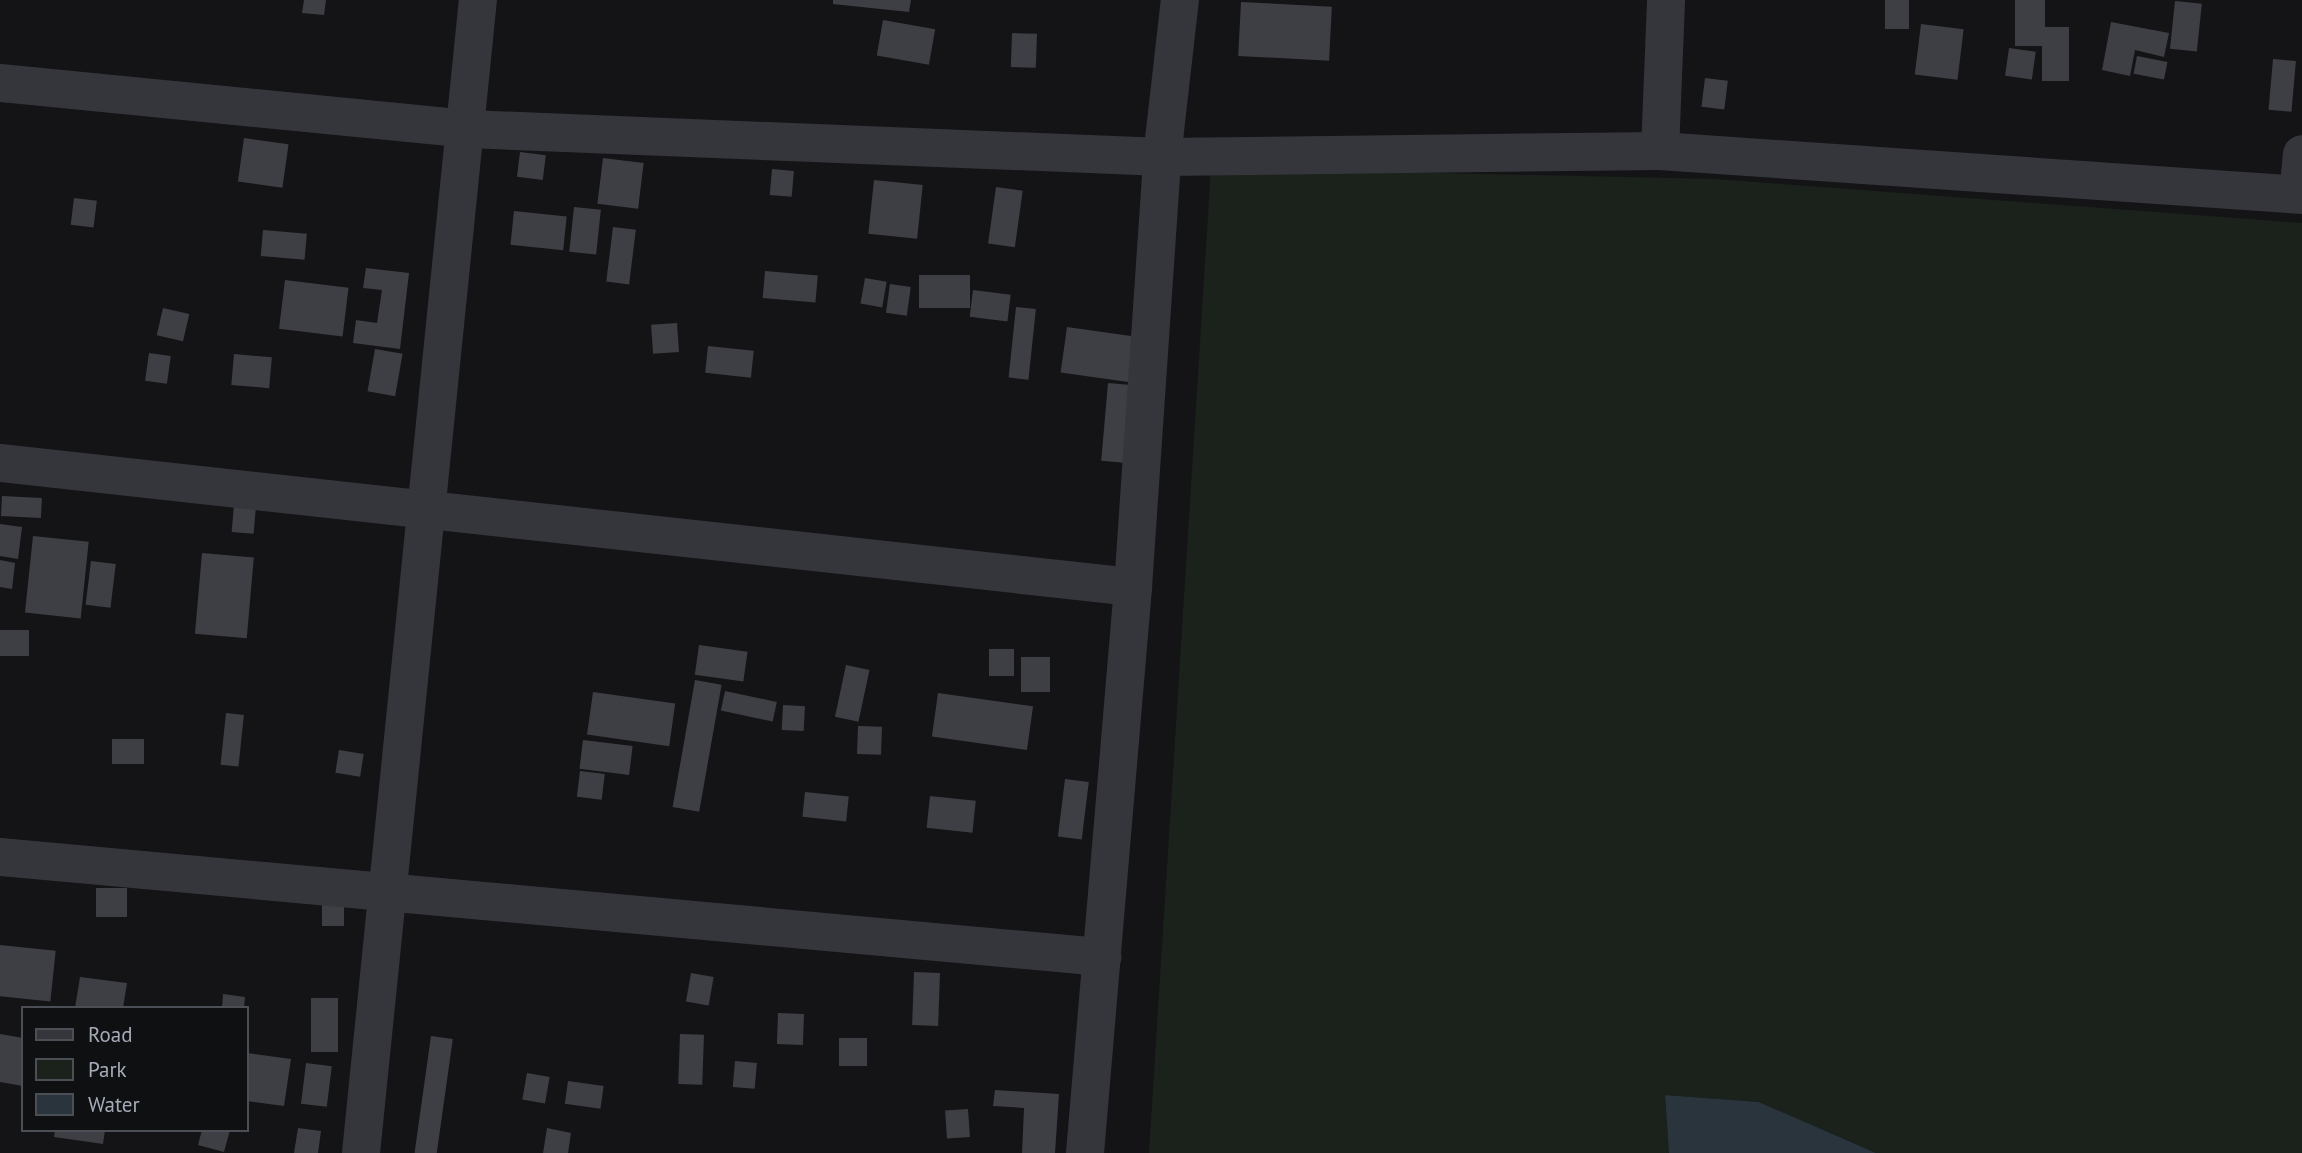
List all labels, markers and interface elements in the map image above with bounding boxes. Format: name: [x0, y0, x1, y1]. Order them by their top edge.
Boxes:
legend: [21, 1006, 248, 1132]
text: Road: [88, 1021, 132, 1048]
text: Park: [88, 1056, 127, 1083]
text: Water: [88, 1091, 140, 1118]

